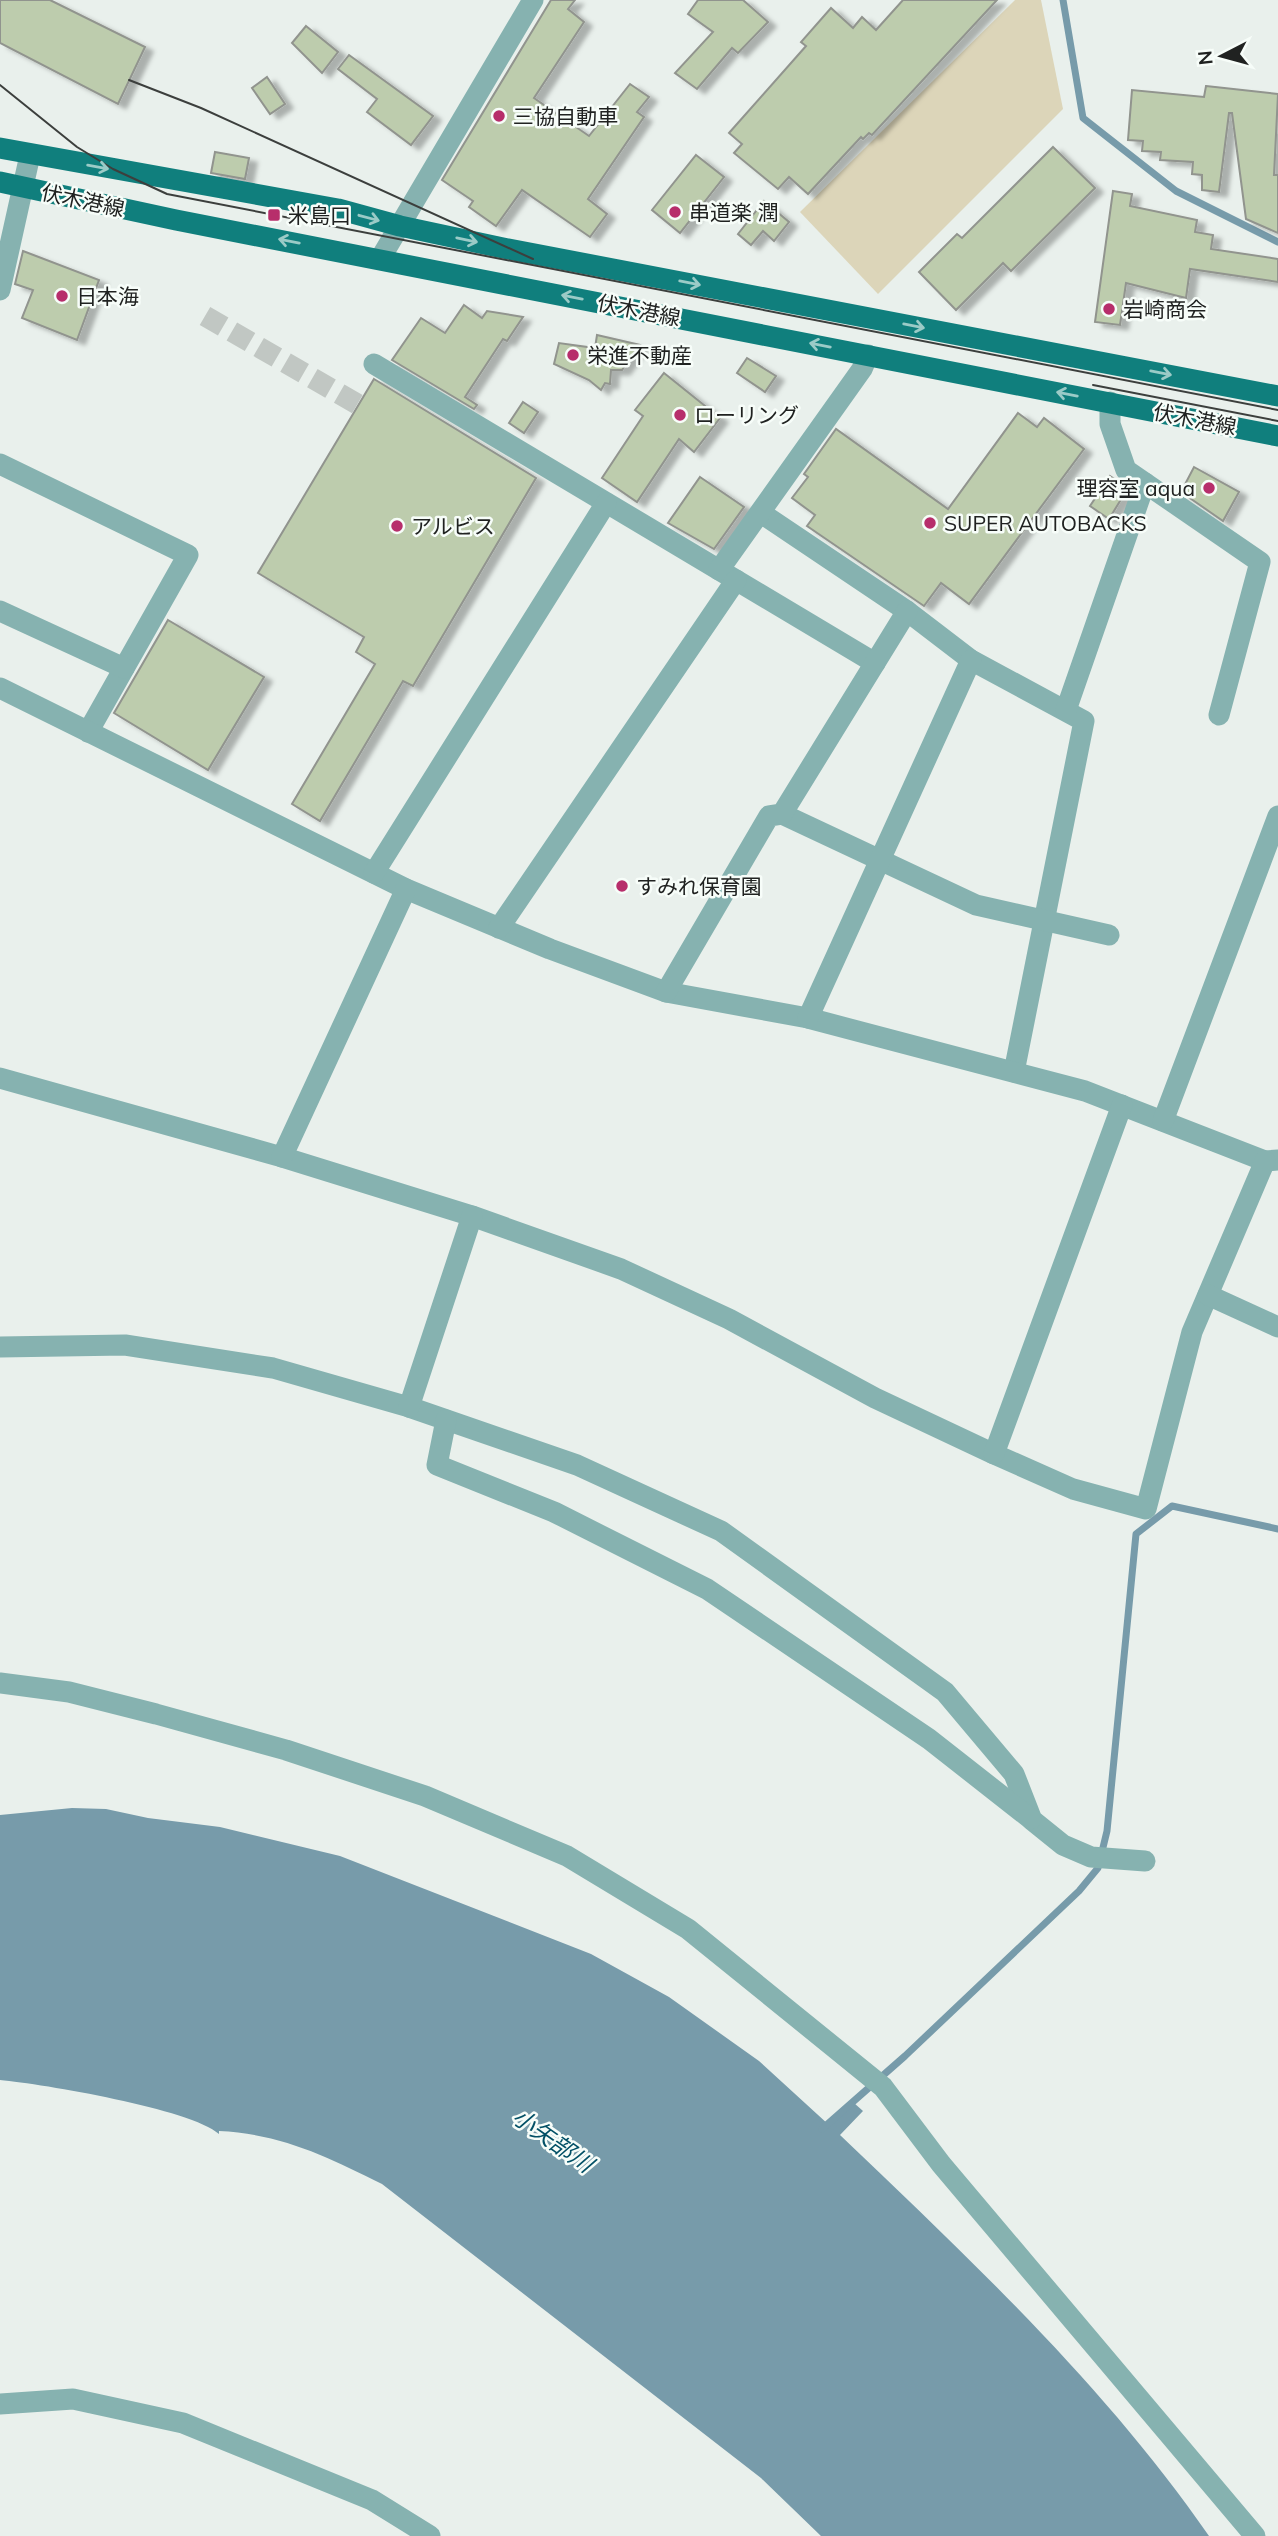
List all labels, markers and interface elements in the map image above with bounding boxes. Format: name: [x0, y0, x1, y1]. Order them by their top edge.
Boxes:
north arrow: [1187, 21, 1257, 91]
text: N: [1192, 49, 1218, 66]
place label: 三協自動車: [513, 103, 618, 129]
marker: 三協自動車: [491, 108, 507, 124]
one-way arrow: [86, 161, 109, 174]
street label: 伏木港線: [39, 179, 127, 221]
place label: 串道楽 潤: [689, 199, 778, 225]
place label: 米島口: [288, 202, 351, 228]
marker: 串道楽 潤: [667, 204, 683, 220]
marker: 米島口: [266, 207, 282, 223]
one-way arrow: [357, 212, 380, 225]
one-way arrow: [278, 234, 301, 248]
one-way arrow: [455, 234, 478, 248]
one-way arrow: [678, 277, 701, 291]
place label: 日本海: [76, 283, 139, 309]
marker: 日本海: [54, 288, 70, 304]
one-way arrow: [561, 289, 584, 303]
street label: 伏木港線: [595, 289, 683, 331]
place label: 岩崎商会: [1123, 296, 1207, 322]
marker: 岩崎商会: [1101, 301, 1117, 317]
one-way arrow: [902, 320, 925, 333]
one-way arrow: [809, 338, 832, 352]
place label: 栄進不動産: [587, 342, 692, 368]
marker: 栄進不動産: [565, 347, 581, 363]
one-way arrow: [1149, 367, 1172, 381]
one-way arrow: [1056, 387, 1079, 400]
street label: 伏木港線: [1151, 398, 1239, 440]
place label: ローリング: [694, 402, 799, 428]
marker: ローリング: [672, 407, 688, 423]
place label: 理容室 aqua: [1077, 475, 1195, 501]
marker: 理容室 aqua: [1201, 480, 1217, 496]
place label: SUPER AUTOBACKS: [944, 510, 1147, 536]
place label: アルビス: [411, 513, 495, 539]
marker: SUPER AUTOBACKS: [922, 515, 938, 531]
marker: アルビス: [389, 518, 405, 534]
place label: すみれ保育園: [636, 873, 762, 899]
marker: すみれ保育園: [614, 878, 630, 894]
water label: 小矢部川: [507, 2102, 601, 2180]

